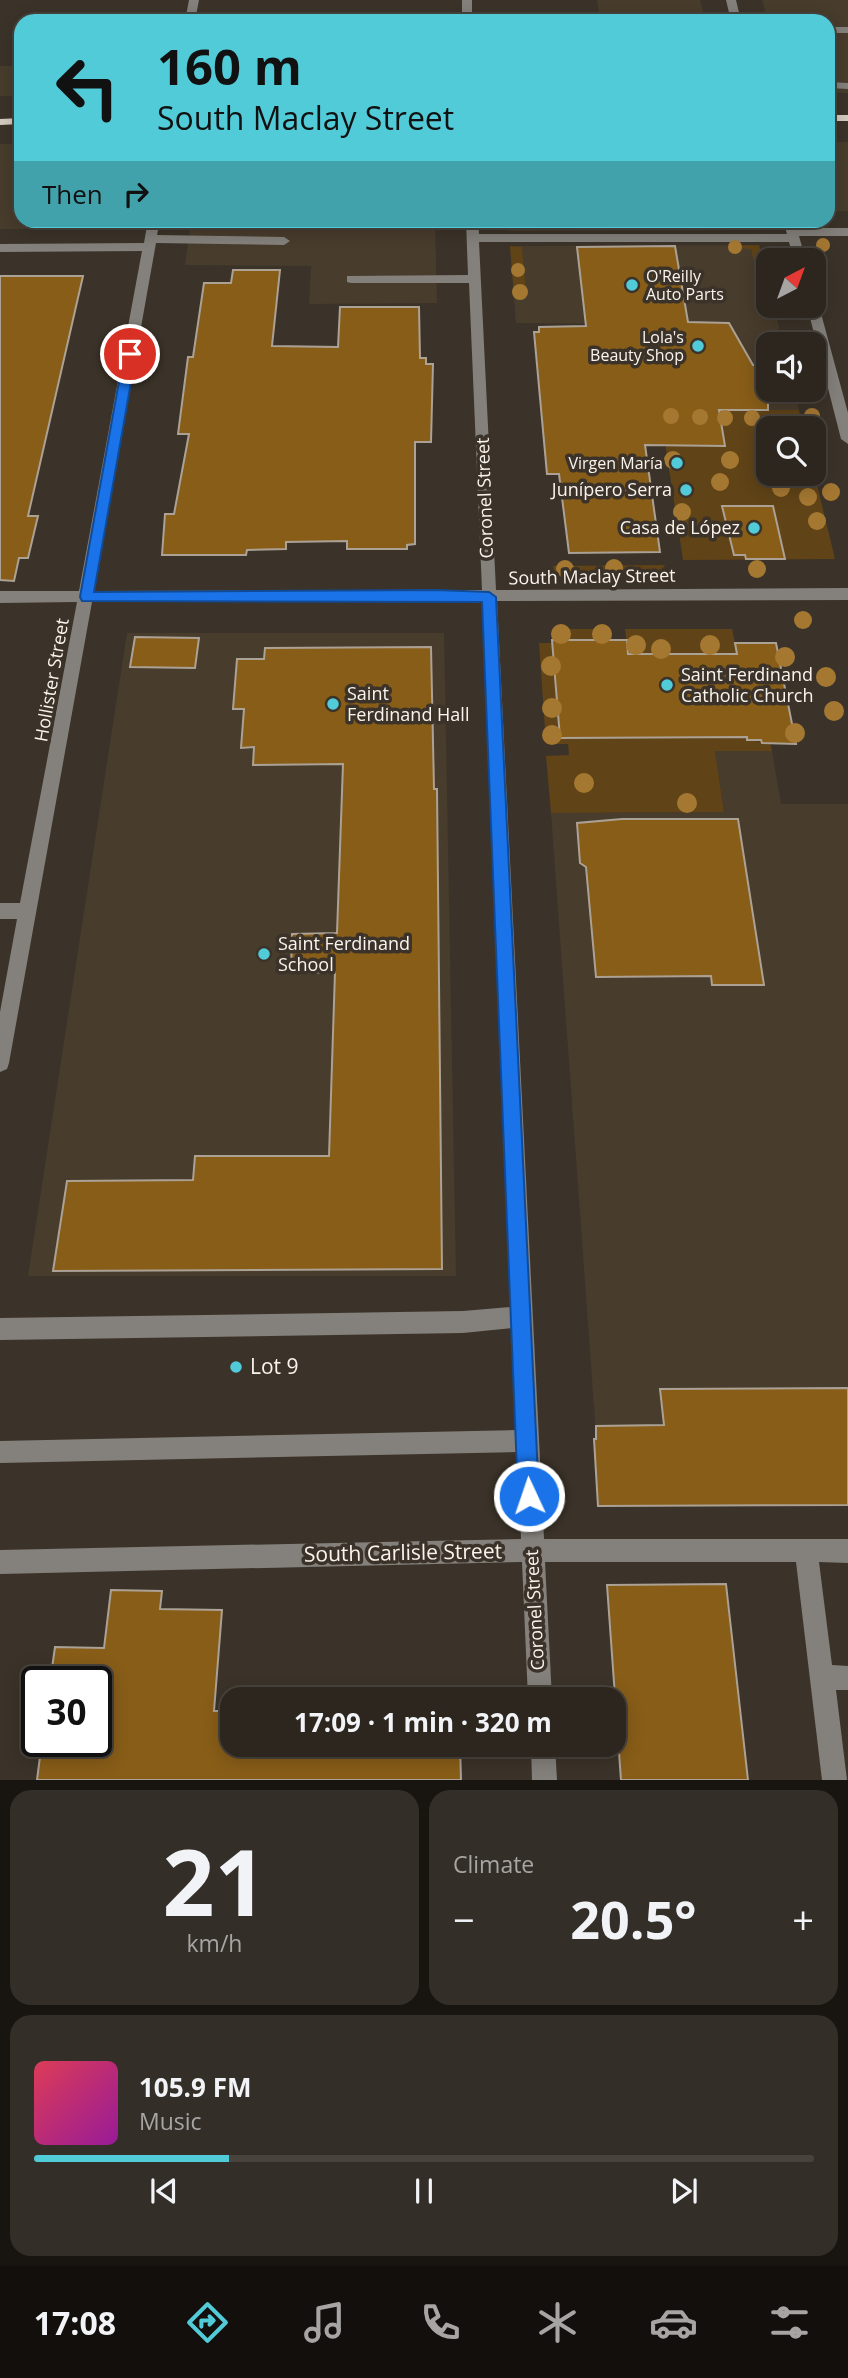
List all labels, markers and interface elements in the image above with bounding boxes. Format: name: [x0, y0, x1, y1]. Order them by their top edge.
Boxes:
text: 160 m: [157, 33, 302, 99]
icon: left: [42, 42, 133, 133]
text: South Maclay Street: [157, 96, 454, 139]
icon: right: [117, 175, 155, 213]
text: Then: [42, 176, 103, 212]
north arrow: [756, 248, 826, 318]
map controls: [756, 248, 826, 486]
place label: O'Reilly Auto Parts: [646, 265, 724, 305]
marker: O'Reilly Auto Parts: [624, 277, 640, 293]
pin: [100, 324, 160, 384]
place label: Lola's Beauty Shop: [590, 326, 684, 366]
button: sound: [756, 332, 826, 402]
icon: arrive: [111, 335, 149, 373]
marker: Lola's Beauty Shop: [690, 338, 706, 354]
button: search: [756, 416, 826, 486]
street label: Coronel Street: [470, 437, 498, 559]
place label: Virgen María: [568, 452, 663, 474]
marker: Virgen María: [669, 455, 685, 471]
place label: Junípero Serra: [550, 477, 672, 501]
marker: Junípero Serra: [678, 482, 694, 498]
place label: Casa de López: [620, 515, 740, 539]
marker: Casa de López: [746, 520, 762, 536]
street label: South Maclay Street: [508, 563, 676, 589]
street label: Hollister Street: [28, 616, 74, 744]
place label: Saint Ferdinand Catholic Church: [681, 662, 813, 707]
marker: Saint Ferdinand Catholic Church: [659, 677, 675, 693]
place label: Saint Ferdinand Hall: [347, 681, 469, 726]
marker: Saint Ferdinand Hall: [325, 696, 341, 712]
place label: Saint Ferdinand School: [278, 931, 410, 976]
marker: Saint Ferdinand School: [256, 946, 272, 962]
place label: Lot 9: [250, 1352, 299, 1380]
marker: Lot 9: [228, 1359, 244, 1375]
position arrow: [492, 1459, 566, 1533]
street label: South Carlisle Street: [304, 1536, 502, 1568]
street label: Coronel Street: [519, 1549, 549, 1671]
speed limit sign: 30: [21, 1666, 112, 1757]
text: 17:09 · 1 min · 320 m: [294, 1704, 552, 1740]
text: 21: [162, 1819, 267, 1943]
text: Climate: [453, 1848, 534, 1880]
text: 20.5°: [570, 1883, 697, 1954]
text: −: [453, 1893, 475, 1945]
text: +: [792, 1893, 814, 1945]
text: km/h: [187, 1927, 242, 1959]
text: 105.9 FM: [139, 2069, 251, 2105]
text: Music: [139, 2105, 202, 2137]
icon: previous: [145, 2172, 183, 2210]
icon: pause: [405, 2172, 443, 2210]
icon: next: [665, 2172, 703, 2210]
icon: directions: [183, 2298, 232, 2347]
icon: music: [300, 2298, 349, 2347]
icon: phone: [416, 2298, 465, 2347]
icon: climate: [533, 2298, 582, 2347]
icon: car: [649, 2298, 698, 2347]
icon: filters: [765, 2298, 814, 2347]
text: 17:08: [34, 2301, 116, 2344]

